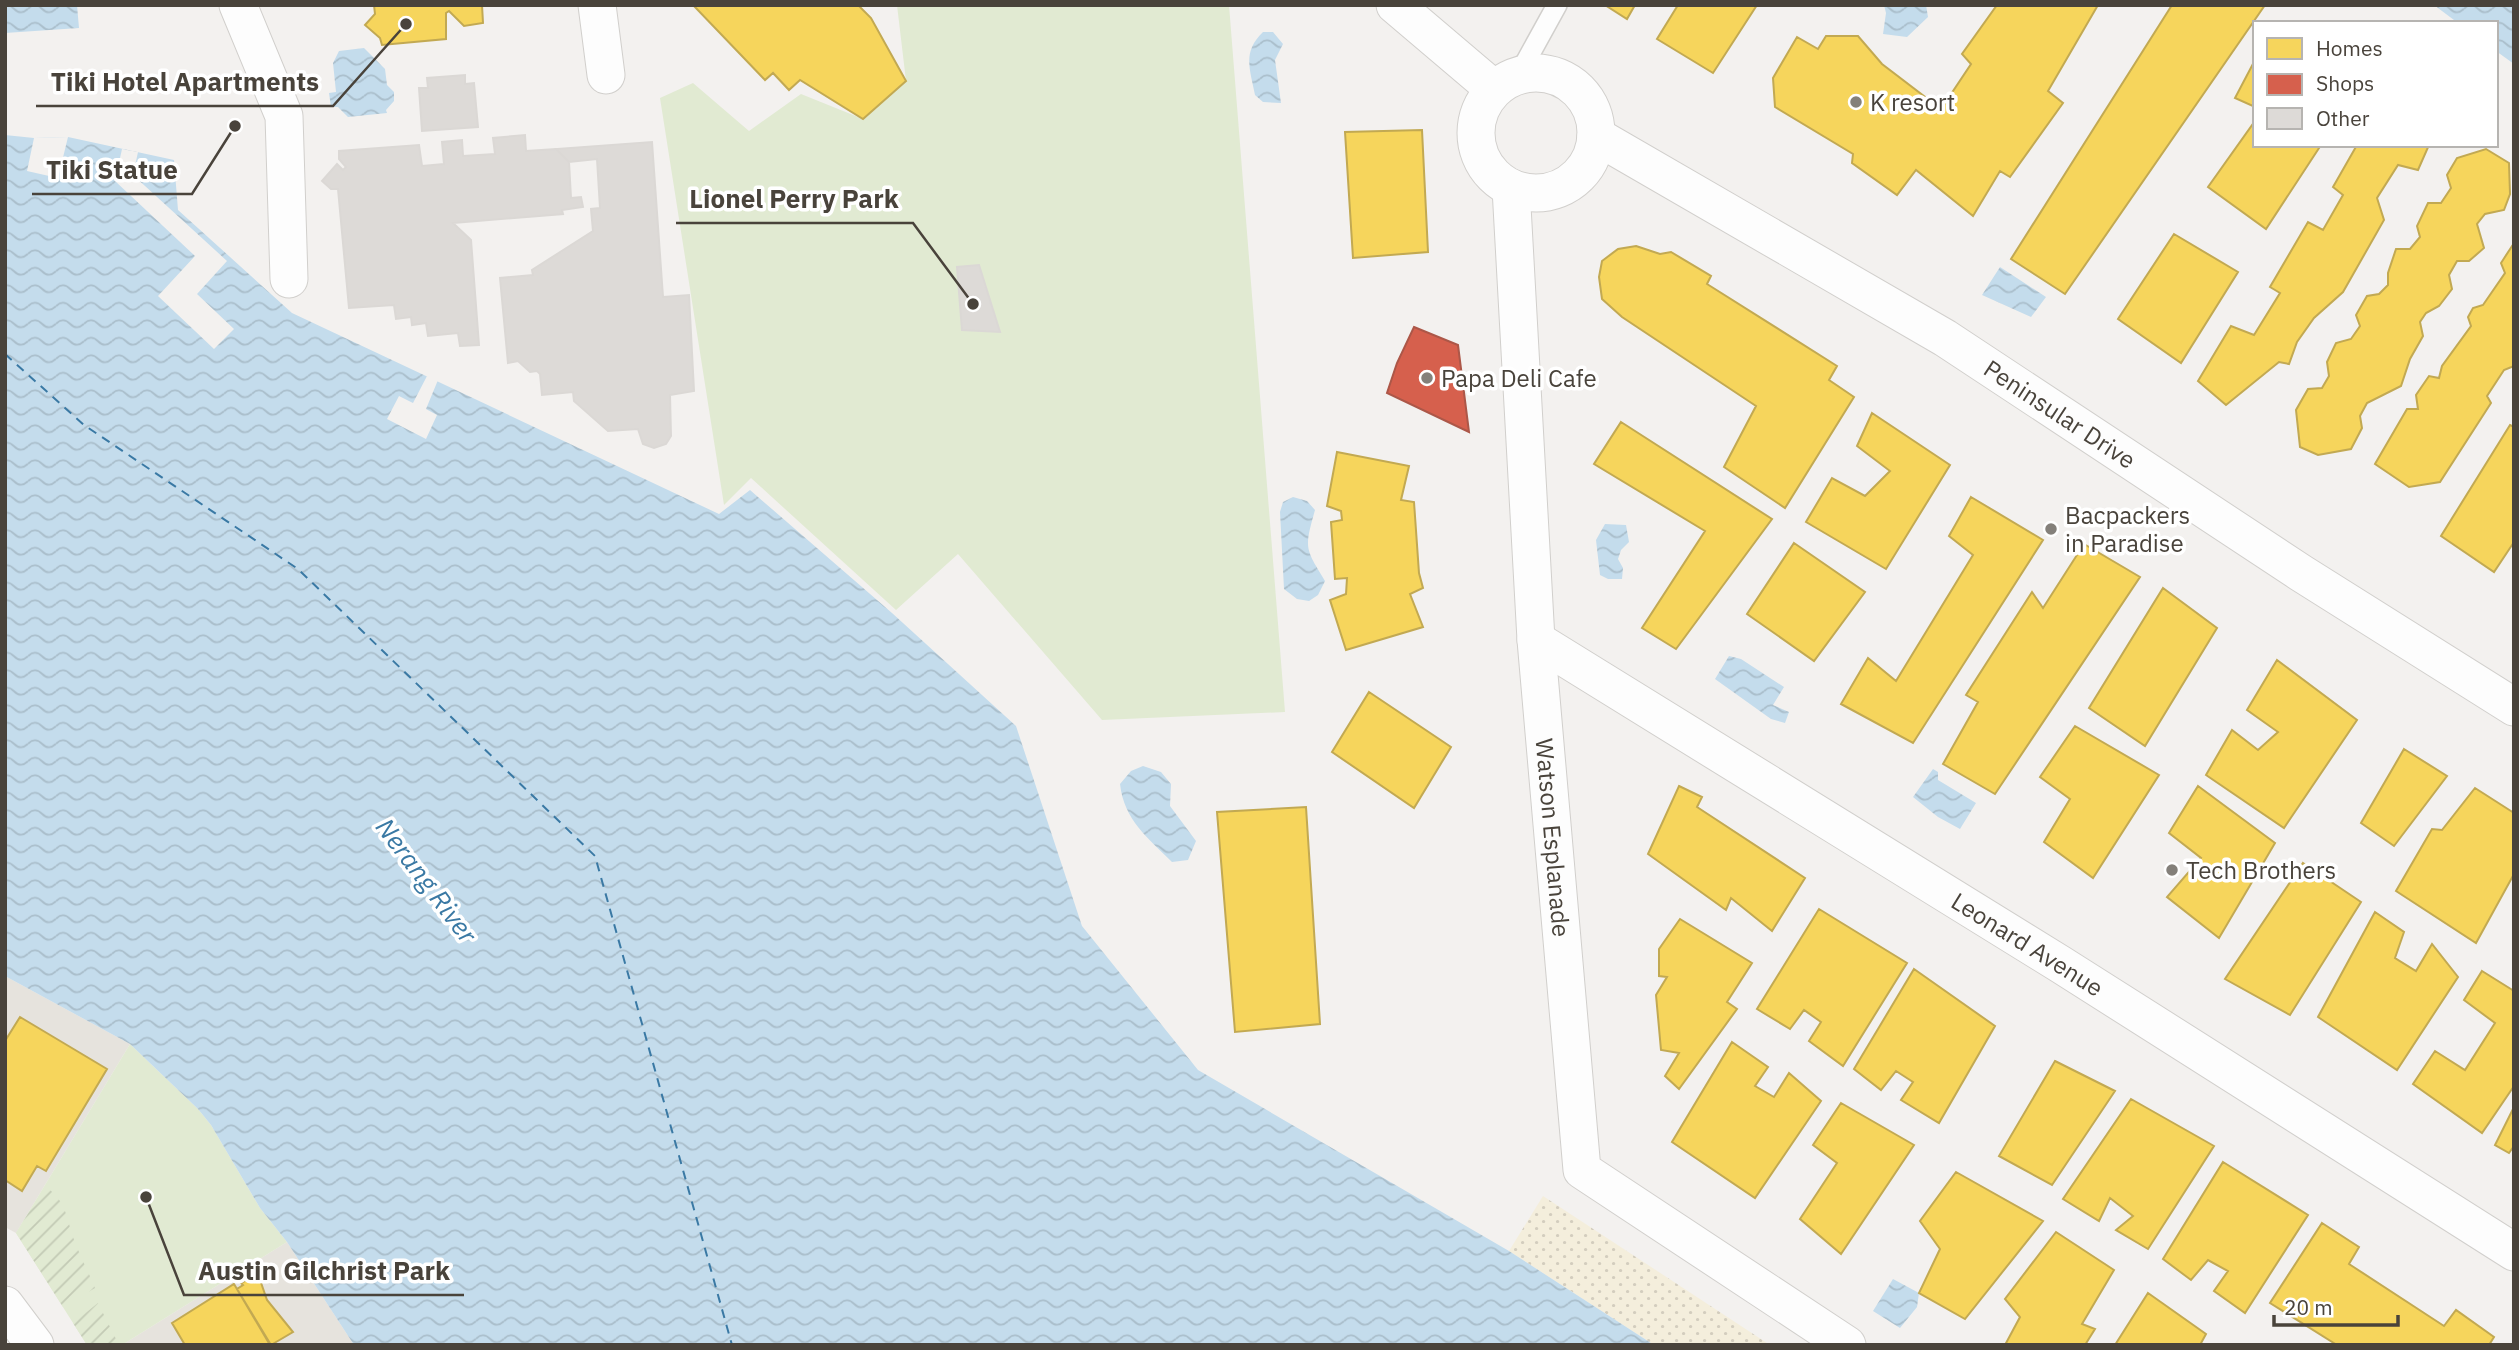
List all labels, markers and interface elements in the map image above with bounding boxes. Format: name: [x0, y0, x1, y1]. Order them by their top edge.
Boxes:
legend: [2253, 21, 2498, 147]
text: Homes: [2316, 34, 2383, 62]
callout: Tiki Hotel Apartments: [36, 59, 333, 106]
text: Tiki Hotel Apartments: [51, 64, 319, 98]
text: Shops: [2316, 69, 2374, 97]
place label: K resort: [1870, 86, 1955, 118]
marker: K resort: [1848, 94, 1864, 110]
text: Other: [2316, 104, 2370, 132]
callout: Tiki Statue: [32, 147, 192, 194]
text: Tiki Statue: [46, 152, 178, 186]
callout: Lionel Perry Park: [676, 176, 913, 223]
text: Lionel Perry Park: [689, 181, 899, 215]
street label: Peninsular Drive: [1978, 352, 2142, 476]
place label: Papa Deli Cafe: [1441, 362, 1597, 394]
marker: Papa Deli Cafe: [1419, 370, 1435, 386]
place label: Bacpackers in Paradise: [2065, 499, 2190, 559]
marker: Bacpackers in Paradise: [2043, 521, 2059, 537]
street label: Watson Esplanade: [1529, 737, 1578, 938]
water label: Nerang River: [369, 811, 486, 950]
place label: Tech Brothers: [2186, 854, 2336, 886]
marker: Tech Brothers: [2164, 862, 2180, 878]
street label: Leonard Avenue: [1945, 885, 2110, 1004]
callout: Austin Gilchrist Park: [184, 1248, 464, 1295]
text: Austin Gilchrist Park: [198, 1253, 450, 1287]
scale bar: [2274, 1284, 2398, 1328]
text: 20 m: [2284, 1293, 2333, 1321]

